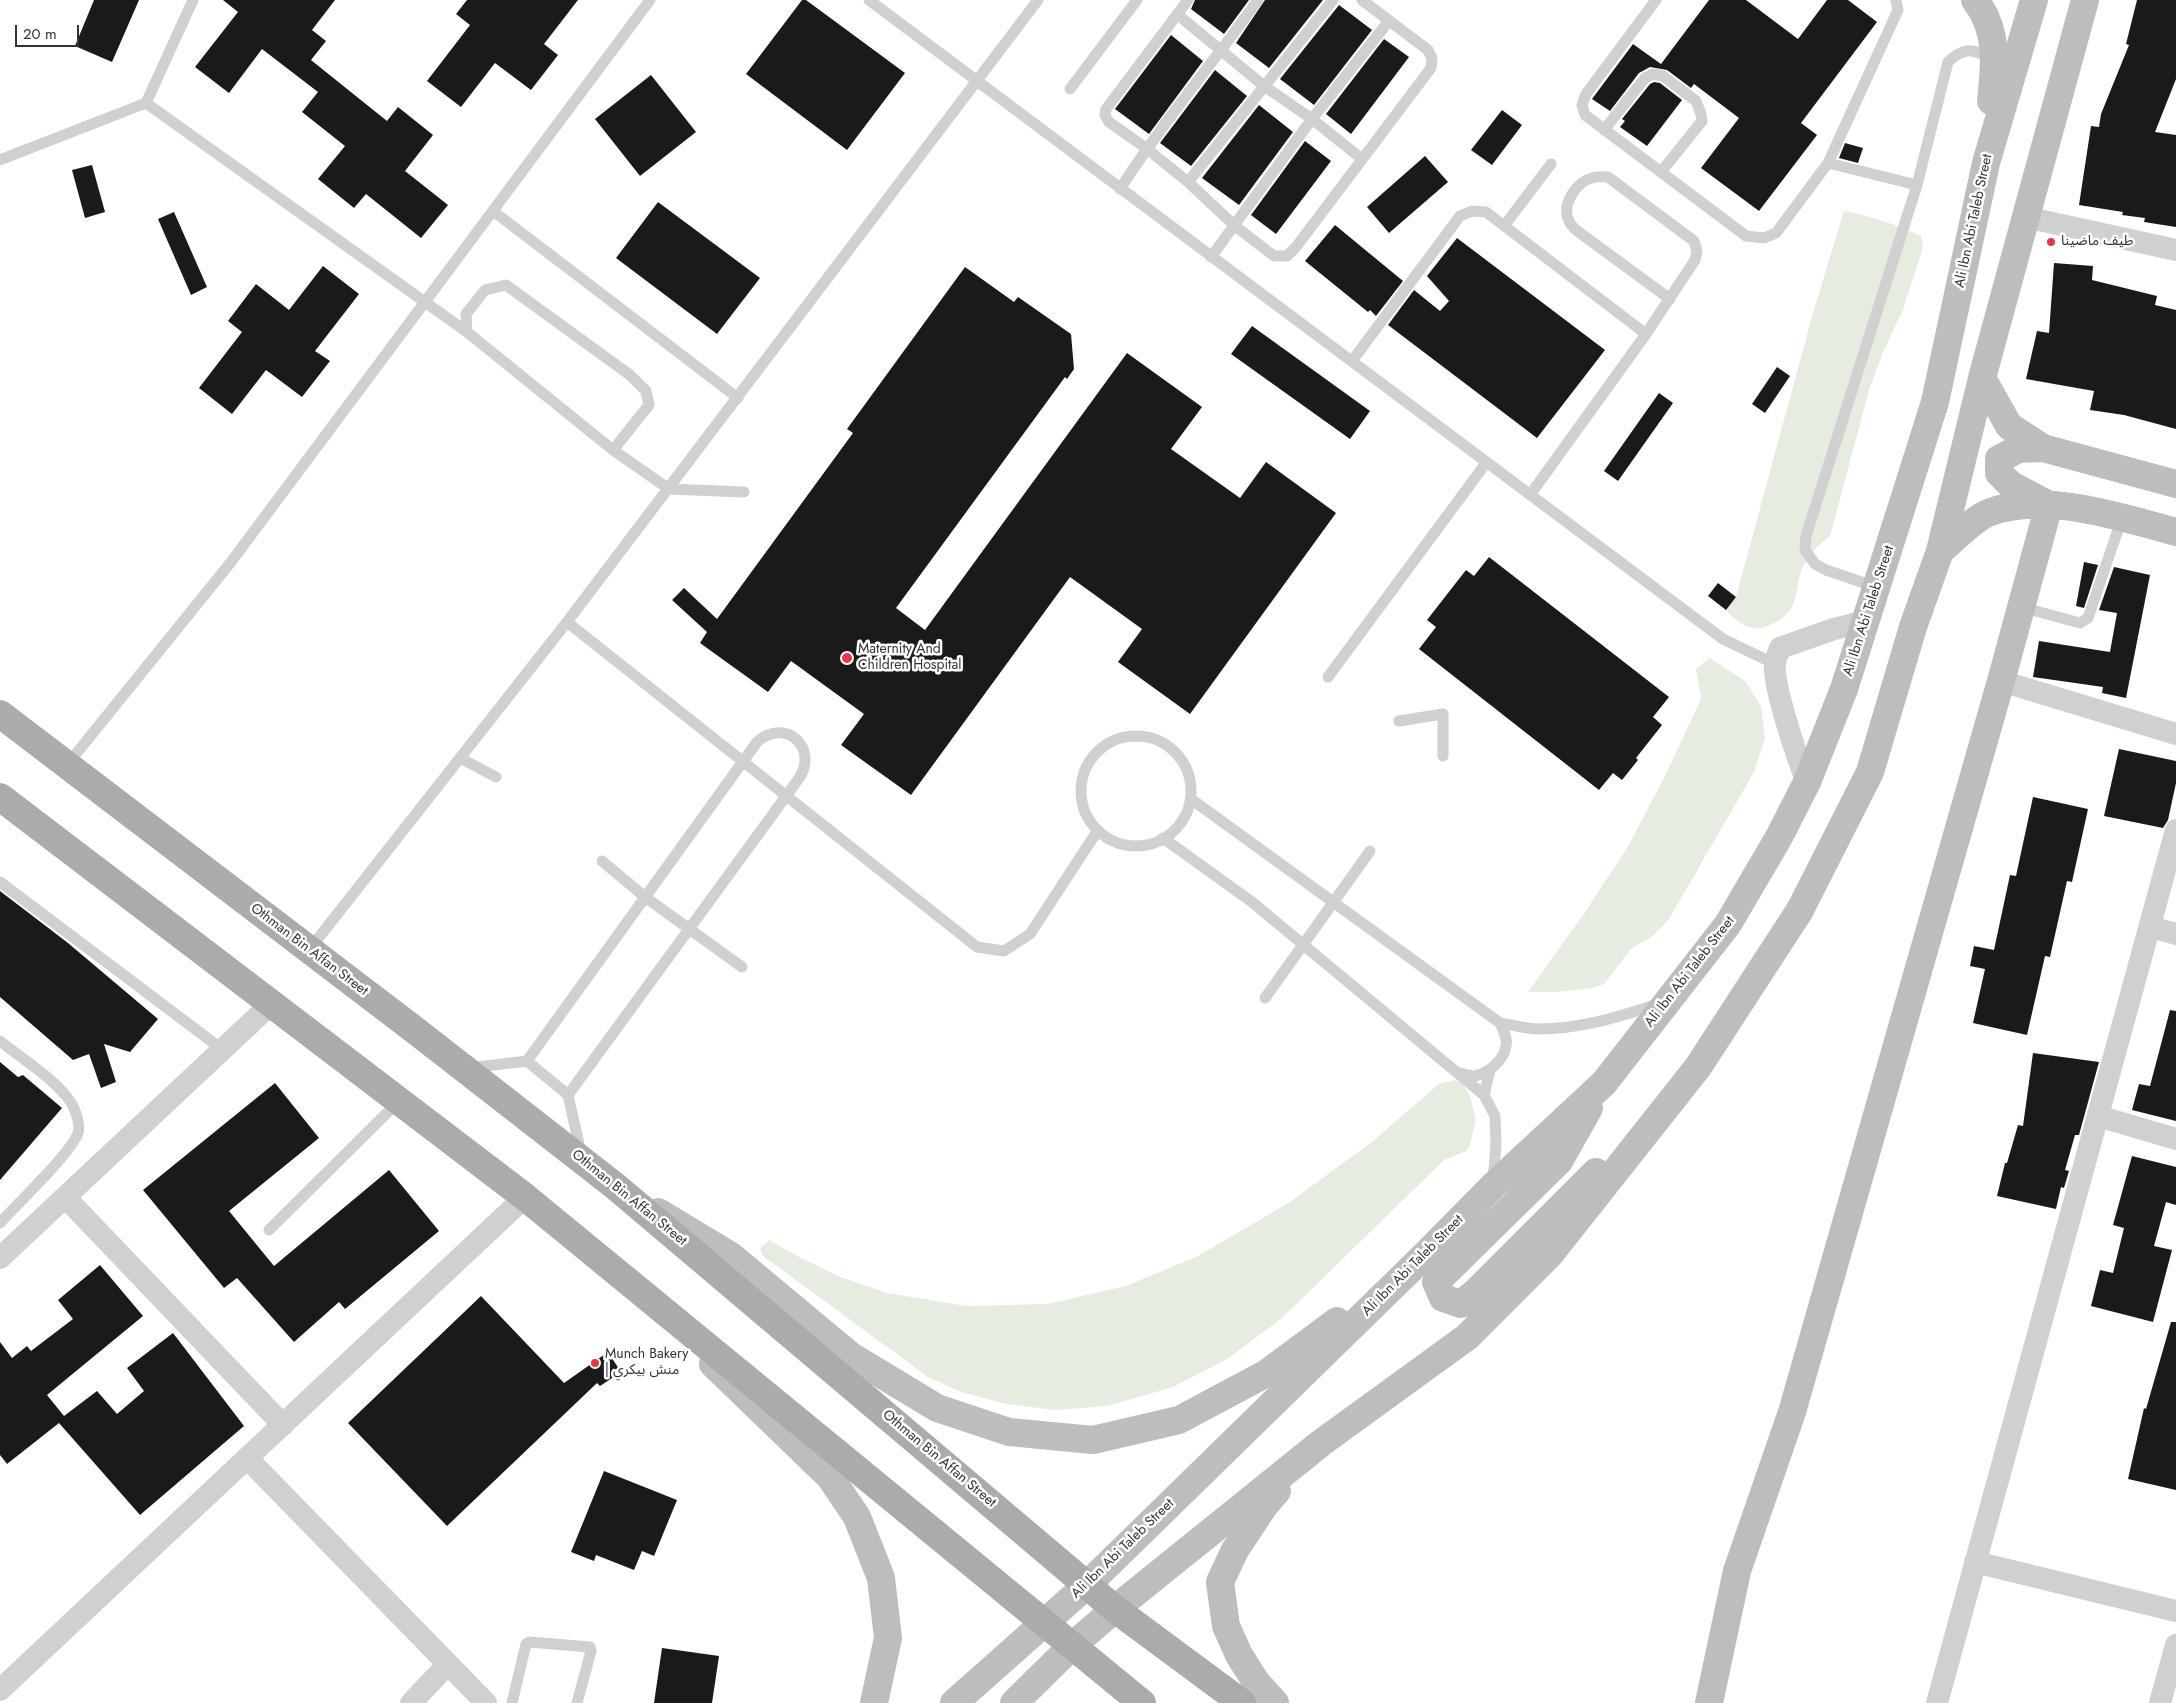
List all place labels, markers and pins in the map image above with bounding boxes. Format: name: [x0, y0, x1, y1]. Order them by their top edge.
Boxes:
place label: طيف ماضينا: [2061, 234, 2133, 250]
marker: طيف ماضينا: [2045, 236, 2057, 248]
place label: Maternity And Children Hospital: [858, 642, 961, 674]
marker: Maternity And Children Hospital: [840, 651, 854, 665]
place label: Munch Bakery | منش بيكري: [605, 1347, 688, 1380]
marker: Munch Bakery | منش بيكري: [589, 1357, 601, 1369]

